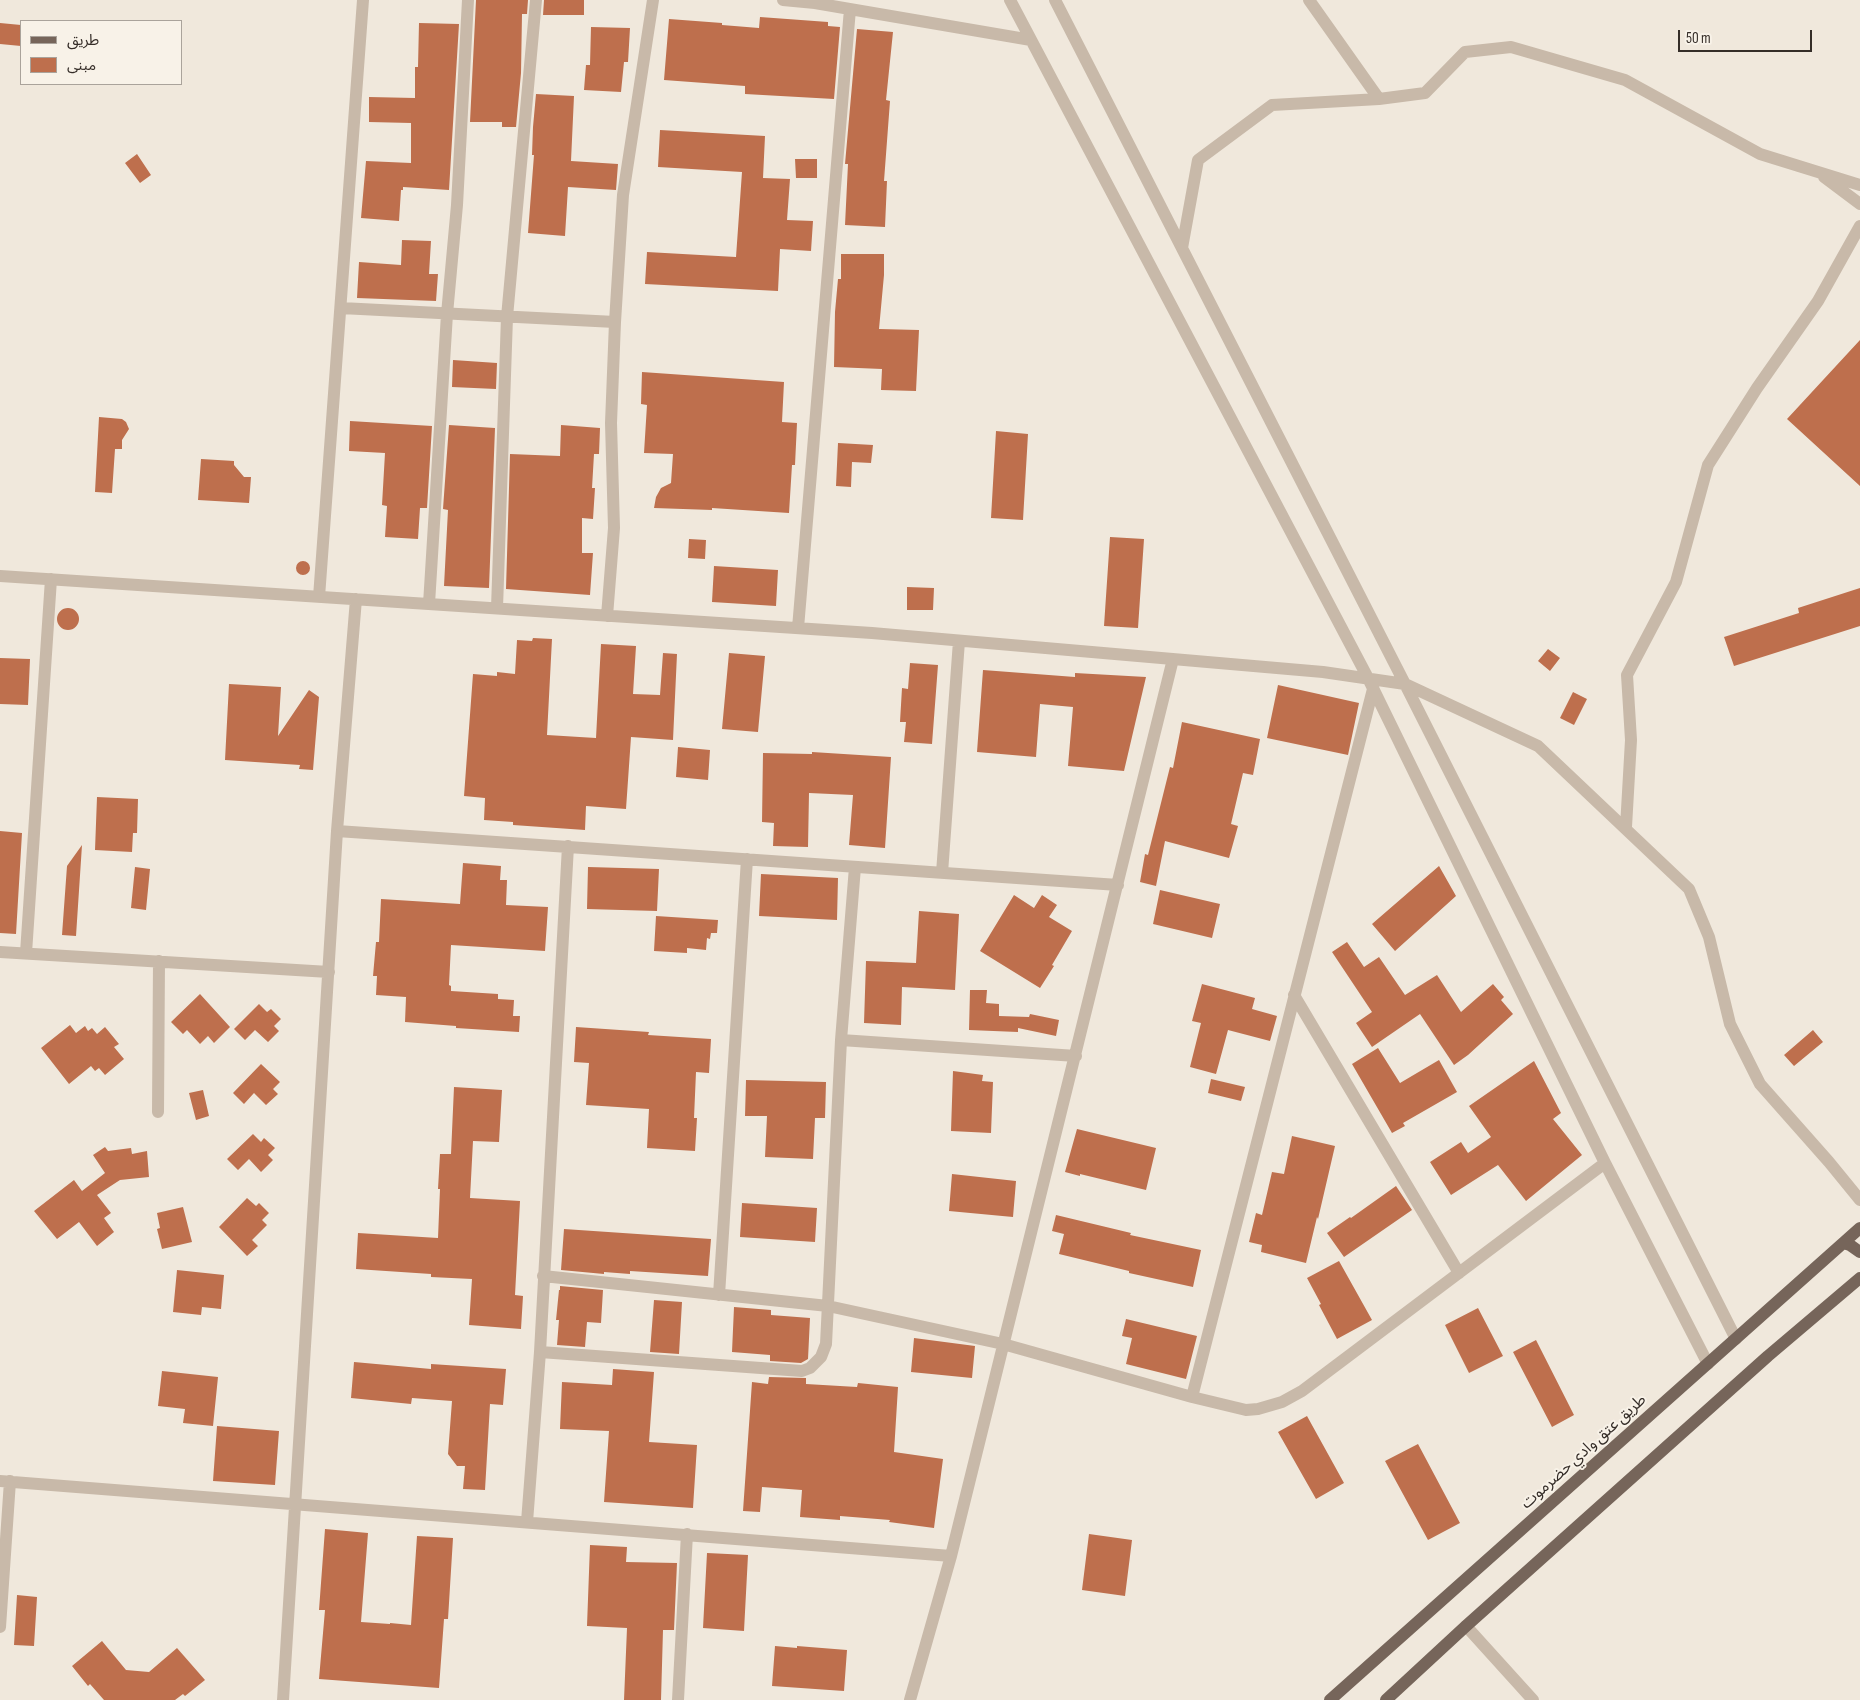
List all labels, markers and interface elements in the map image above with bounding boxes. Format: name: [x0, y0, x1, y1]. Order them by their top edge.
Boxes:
legend: [20, 20, 182, 85]
scale bar: [1680, 20, 1814, 52]
text: 50 m: [1686, 29, 1711, 48]
text: طريق: [67, 31, 99, 50]
text: مبنى: [67, 56, 96, 75]
street label: طريق عتق وادي حضرموت: [1517, 1391, 1651, 1513]

